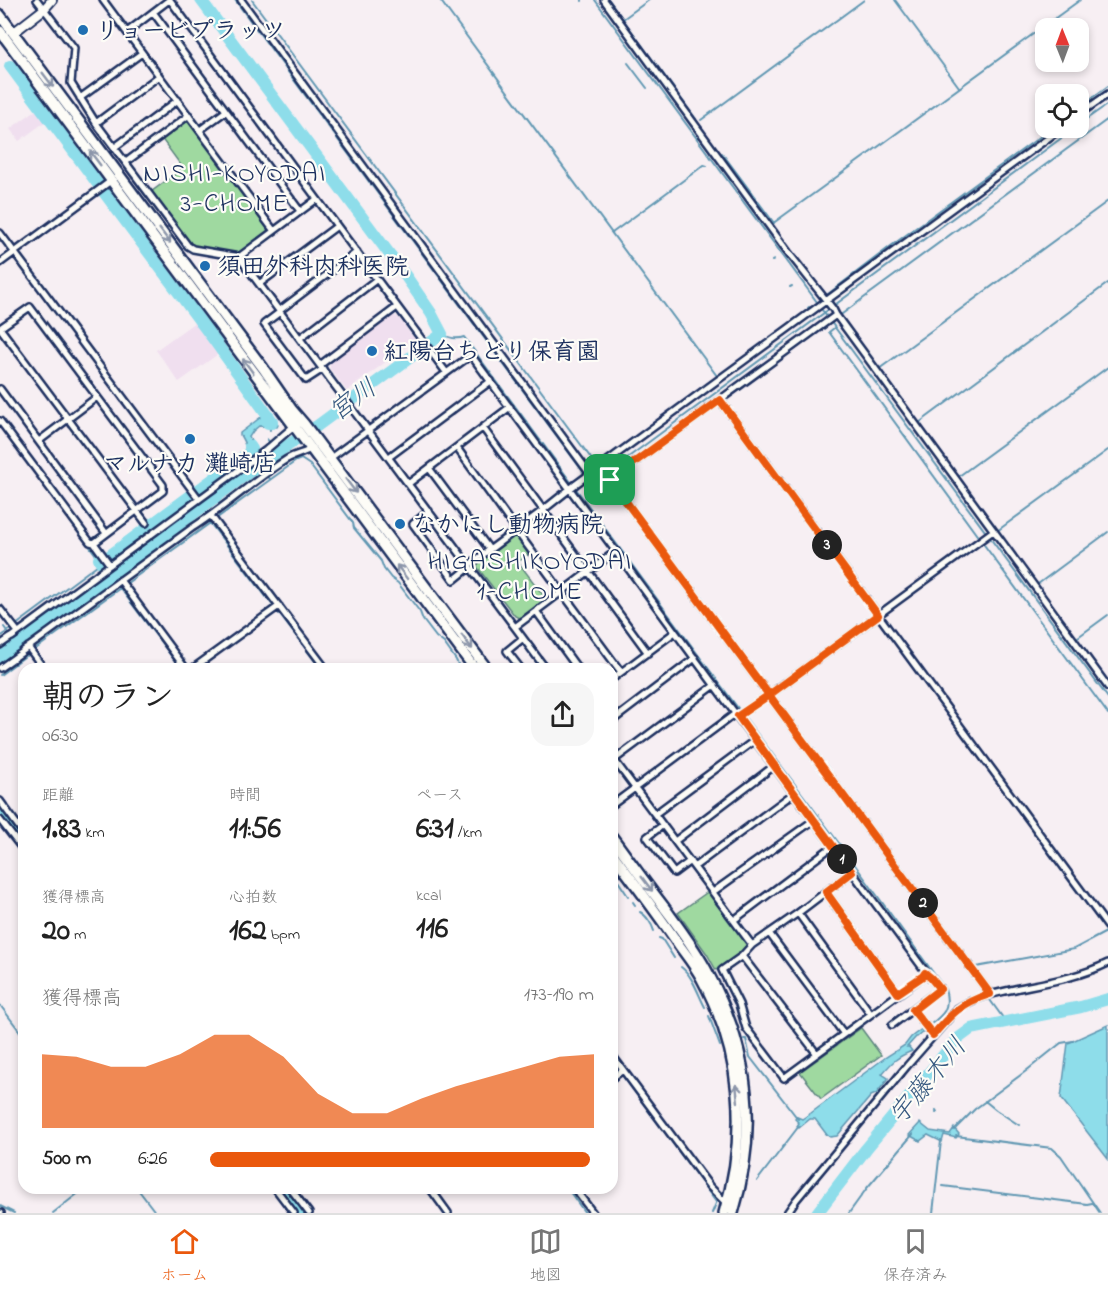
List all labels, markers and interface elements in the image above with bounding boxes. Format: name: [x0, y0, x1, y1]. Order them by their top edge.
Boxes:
place label: リョービプラッツ: [95, 15, 286, 50]
north arrow: [1035, 18, 1089, 72]
map controls: [1035, 18, 1089, 138]
marker: リョービプラッツ: [76, 23, 90, 37]
one-way arrow: [42, 71, 54, 87]
button: locate: [1035, 84, 1089, 138]
one-way arrow: [89, 151, 101, 167]
district label: NISHI-KOYODAI 3-CHOME: [143, 156, 327, 224]
one-way arrow: [158, 228, 171, 244]
place label: 須田外科内科医院: [217, 251, 409, 286]
marker: 須田外科内科医院: [198, 259, 212, 273]
place label: 紅陽台ちどり保育園: [384, 336, 600, 371]
marker: 紅陽台ちどり保育園: [365, 344, 379, 358]
one-way arrow: [242, 358, 255, 374]
water label: 宮川: [322, 371, 386, 432]
marker: マルナカ 灘崎店: [183, 432, 197, 446]
place label: マルナカ 灘崎店: [103, 448, 277, 483]
pin: [584, 454, 635, 505]
icon: arrive: [593, 463, 626, 496]
one-way arrow: [344, 477, 357, 493]
place label: なかにし動物病院: [412, 509, 604, 544]
marker: なかにし動物病院: [393, 517, 407, 531]
pin: 3: [812, 530, 842, 560]
text: 3: [824, 533, 830, 557]
district label: HIGASHIKOYODAI 1-CHOME: [427, 544, 633, 612]
one-way arrow: [396, 564, 408, 580]
one-way arrow: [461, 634, 473, 650]
text: 朝のラン: [42, 675, 174, 723]
button: share: [531, 683, 594, 746]
text: 06:30: [42, 722, 78, 751]
text: 距離: [42, 784, 74, 808]
text: 時間: [229, 784, 261, 808]
text: ペース: [416, 784, 463, 808]
text: 1.83: [42, 808, 81, 852]
text: 11:56: [229, 808, 281, 852]
text: 6:31: [416, 808, 454, 852]
text: km: [81, 821, 105, 845]
text: /km: [454, 821, 482, 845]
pin: 1: [827, 844, 857, 874]
text: 1: [839, 847, 845, 871]
one-way arrow: [641, 876, 653, 892]
text: kcal: [416, 884, 441, 908]
text: 獲得標高: [42, 886, 106, 910]
text: 心拍数: [229, 886, 277, 910]
pin: 2: [908, 888, 938, 918]
text: 2: [919, 891, 927, 915]
text: 116: [416, 908, 448, 952]
text: 20: [42, 910, 70, 954]
text: 162: [229, 910, 267, 954]
text: m: [70, 923, 86, 947]
text: bpm: [267, 923, 300, 947]
text: 173–190 m: [524, 981, 594, 1010]
text: 獲得標高: [42, 985, 122, 1014]
water label: 宇藤木川: [881, 1030, 977, 1134]
one-way arrow: [731, 1084, 742, 1104]
text: 500 m: [42, 1145, 91, 1174]
text: 6:26: [138, 1145, 167, 1174]
tab: ホーム: [161, 1225, 208, 1288]
tab: 地図: [529, 1225, 562, 1288]
tab: 保存済み: [883, 1225, 947, 1288]

